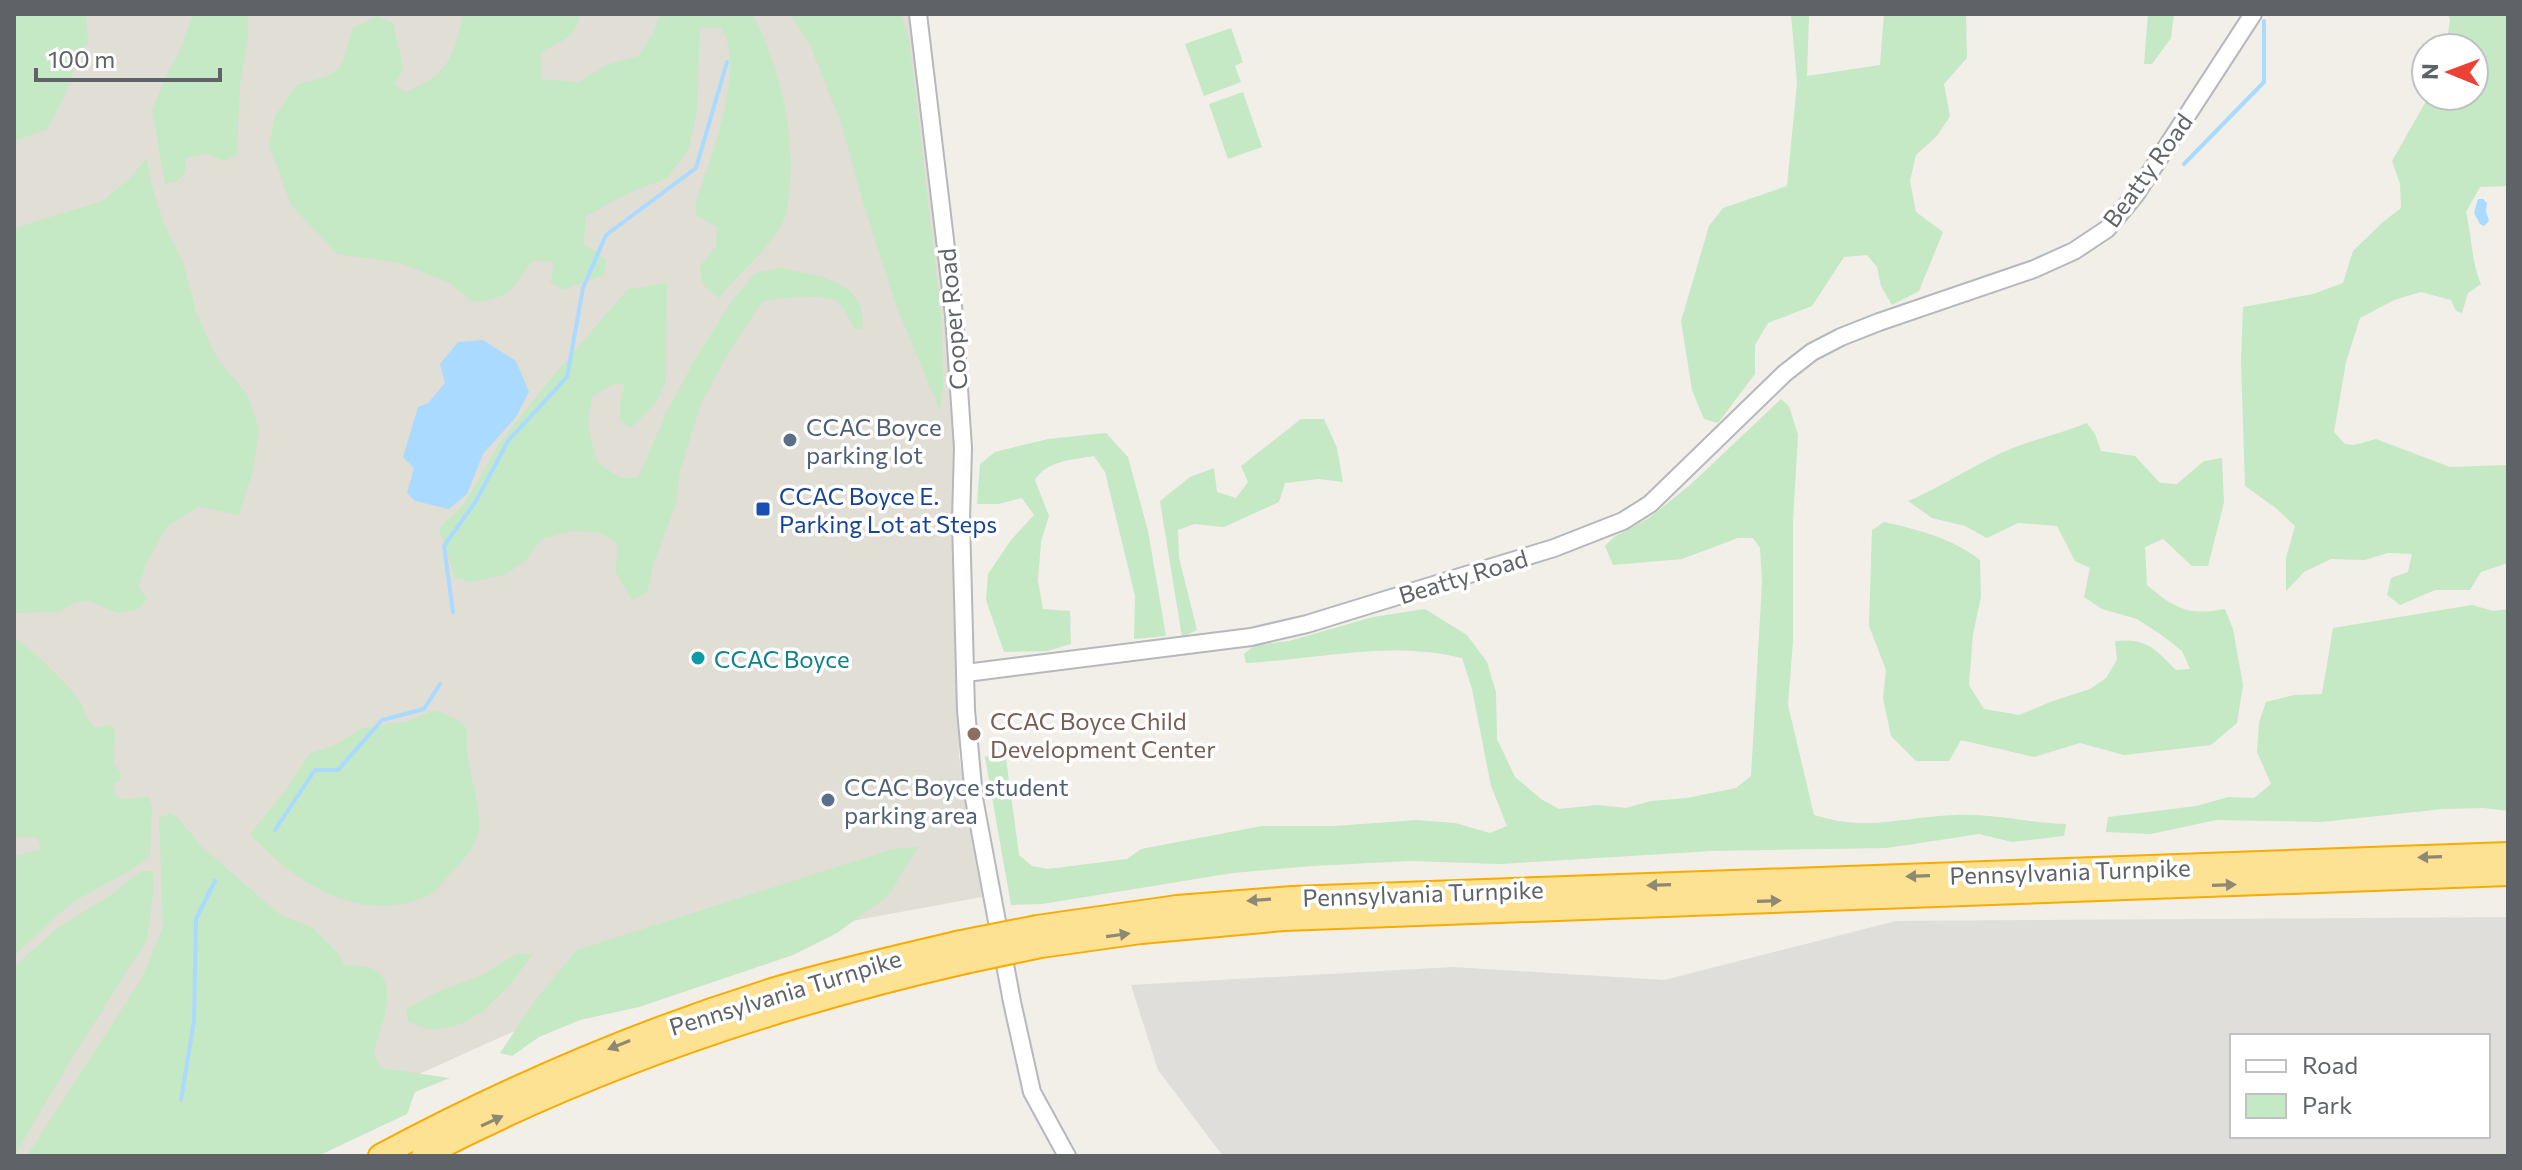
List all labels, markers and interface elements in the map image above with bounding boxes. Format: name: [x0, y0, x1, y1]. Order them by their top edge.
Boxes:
scale bar: [36, 32, 220, 82]
north arrow: [2410, 32, 2490, 112]
text: 100 m: [48, 44, 115, 73]
text: N: [2416, 63, 2443, 80]
street label: Beatty Road: [2096, 107, 2198, 233]
street label: Cooper Road: [931, 247, 973, 391]
place label: CCAC Boyce parking lot: [806, 412, 942, 469]
marker: CCAC Boyce parking lot: [781, 431, 799, 449]
place label: CCAC Boyce E. Parking Lot at Steps: [779, 481, 997, 538]
marker: CCAC Boyce E. Parking Lot at Steps: [754, 500, 772, 518]
street label: Beatty Road: [1395, 543, 1531, 609]
place label: CCAC Boyce: [714, 644, 850, 673]
marker: CCAC Boyce: [689, 649, 707, 667]
place label: CCAC Boyce Child Development Center: [990, 706, 1216, 763]
marker: CCAC Boyce Child Development Center: [965, 725, 983, 743]
place label: CCAC Boyce student parking area: [844, 772, 1069, 829]
marker: CCAC Boyce student parking area: [819, 791, 837, 809]
one-way arrow: [2417, 851, 2442, 864]
street label: Pennsylvania Turnpike: [1949, 852, 2191, 890]
one-way arrow: [1905, 869, 1930, 882]
street label: Pennsylvania Turnpike: [1302, 874, 1544, 912]
one-way arrow: [2212, 878, 2237, 891]
one-way arrow: [1646, 879, 1671, 892]
one-way arrow: [1246, 894, 1271, 907]
one-way arrow: [1757, 894, 1782, 907]
one-way arrow: [1106, 928, 1131, 941]
street label: Pennsylvania Turnpike: [665, 943, 905, 1041]
legend: [2230, 1034, 2490, 1138]
one-way arrow: [606, 1039, 630, 1052]
text: Road: [2302, 1050, 2358, 1079]
text: Park: [2302, 1090, 2352, 1119]
one-way arrow: [481, 1114, 504, 1128]

